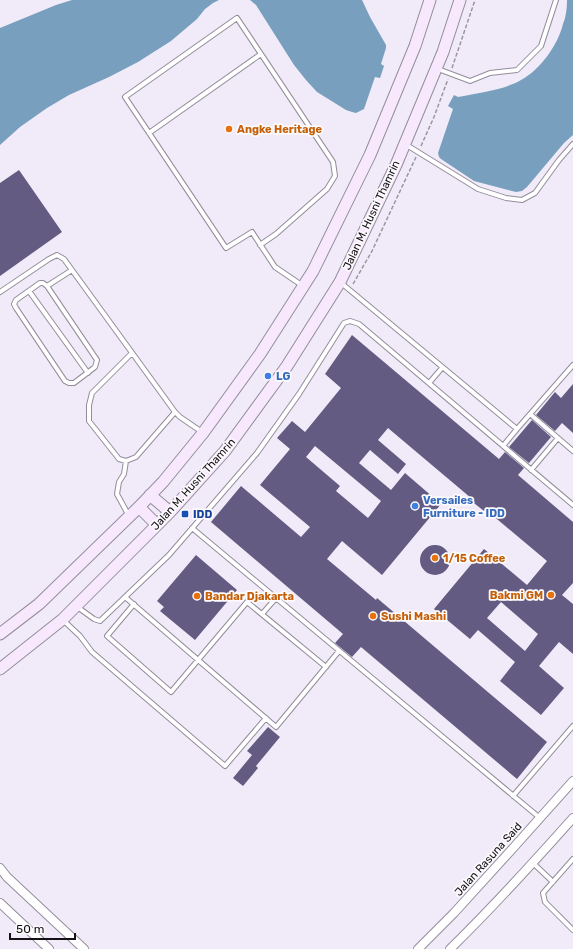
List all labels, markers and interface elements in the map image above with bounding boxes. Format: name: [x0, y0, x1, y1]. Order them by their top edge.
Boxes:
place label: Angke Heritage: [237, 123, 322, 136]
marker: Angke Heritage: [224, 124, 234, 134]
street label: Jalan M. Husni Thamrin: [340, 158, 403, 272]
place label: LG: [276, 370, 290, 383]
marker: LG: [263, 371, 273, 381]
street label: Jalan M. Husni Thamrin: [149, 436, 238, 533]
place label: Versailes Furniture - IDD: [423, 494, 505, 520]
marker: Versailes Furniture - IDD: [410, 501, 420, 511]
place label: IDD: [193, 508, 212, 521]
marker: IDD: [180, 509, 190, 519]
place label: 1/15 Coffee: [443, 552, 506, 565]
marker: 1/15 Coffee: [430, 553, 440, 563]
place label: Bakmi GM: [490, 589, 543, 602]
place label: Bandar Djakarta: [205, 590, 294, 603]
marker: Bakmi GM: [546, 590, 556, 600]
marker: Bandar Djakarta: [192, 591, 202, 601]
place label: Sushi Mashi: [381, 610, 446, 623]
marker: Sushi Mashi: [368, 611, 378, 621]
street label: Jalan Rasuna Said: [452, 820, 525, 899]
scale bar: [10, 915, 75, 941]
text: 50 m: [16, 922, 44, 936]

